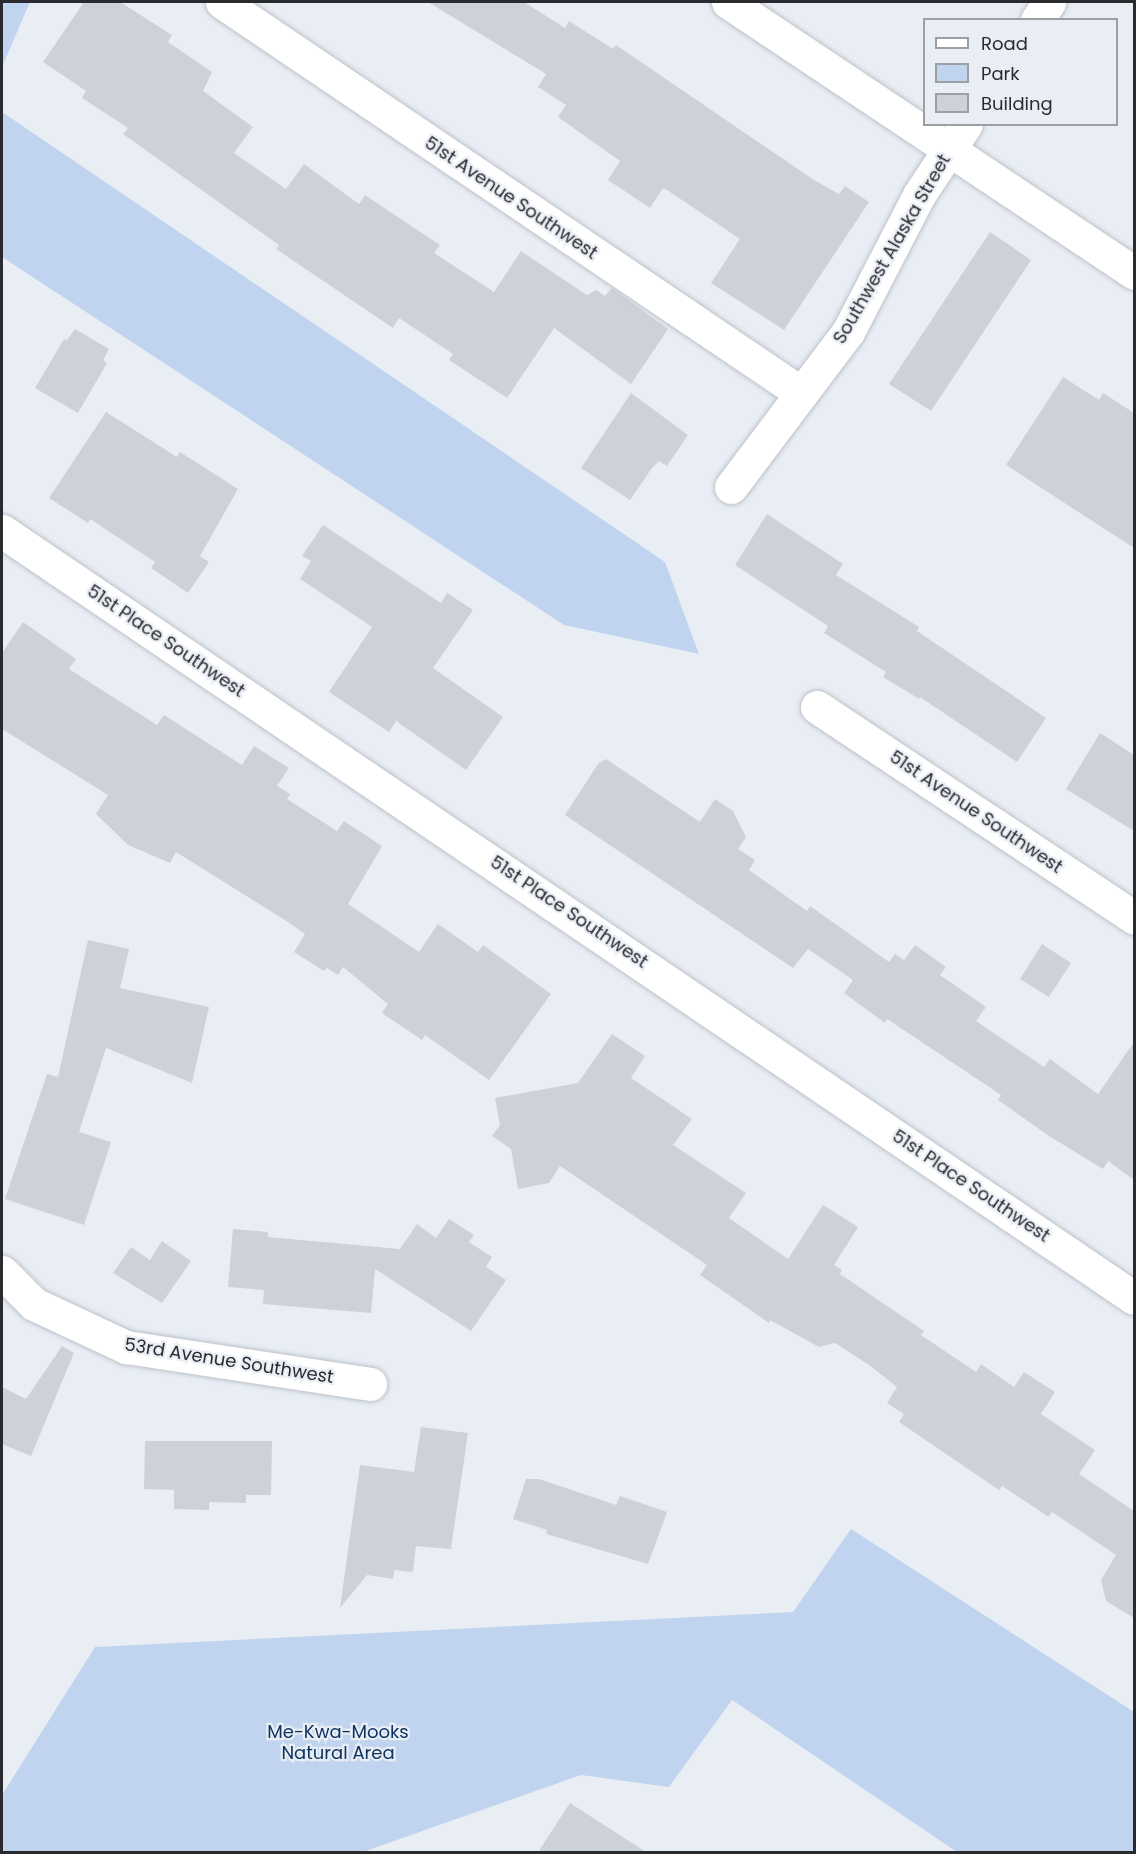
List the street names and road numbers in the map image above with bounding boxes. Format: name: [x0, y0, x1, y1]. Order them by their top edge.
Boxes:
street label: 51st Avenue Southwest: [420, 132, 602, 264]
street label: Southwest Alaska Street: [829, 150, 955, 348]
street label: 51st Place Southwest: [83, 580, 249, 702]
street label: 51st Avenue Southwest: [885, 746, 1067, 878]
street label: 51st Place Southwest: [486, 851, 652, 973]
street label: 51st Place Southwest: [888, 1125, 1054, 1247]
street label: 53rd Avenue Southwest: [123, 1334, 335, 1388]

